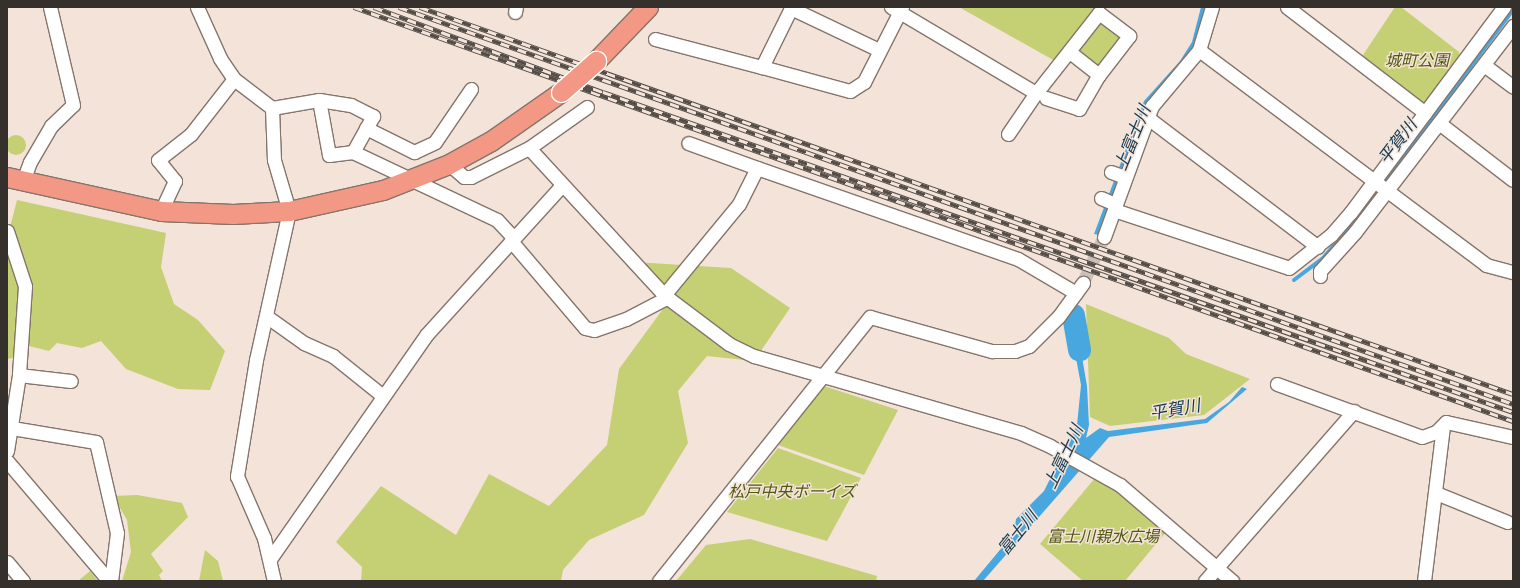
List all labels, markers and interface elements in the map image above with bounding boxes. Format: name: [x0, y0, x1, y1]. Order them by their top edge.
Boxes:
park label: 城町公園: [1385, 51, 1449, 71]
water label: 上富士川: [1111, 103, 1155, 173]
water label: 平賀川: [1375, 115, 1421, 169]
water label: 平賀川: [1148, 396, 1202, 424]
water label: 上富士川: [1040, 422, 1088, 492]
park label: 松戸中央ボーイズ: [728, 482, 856, 502]
water label: 富士川: [994, 507, 1042, 559]
park label: 富士川親水広場: [1047, 527, 1159, 547]

